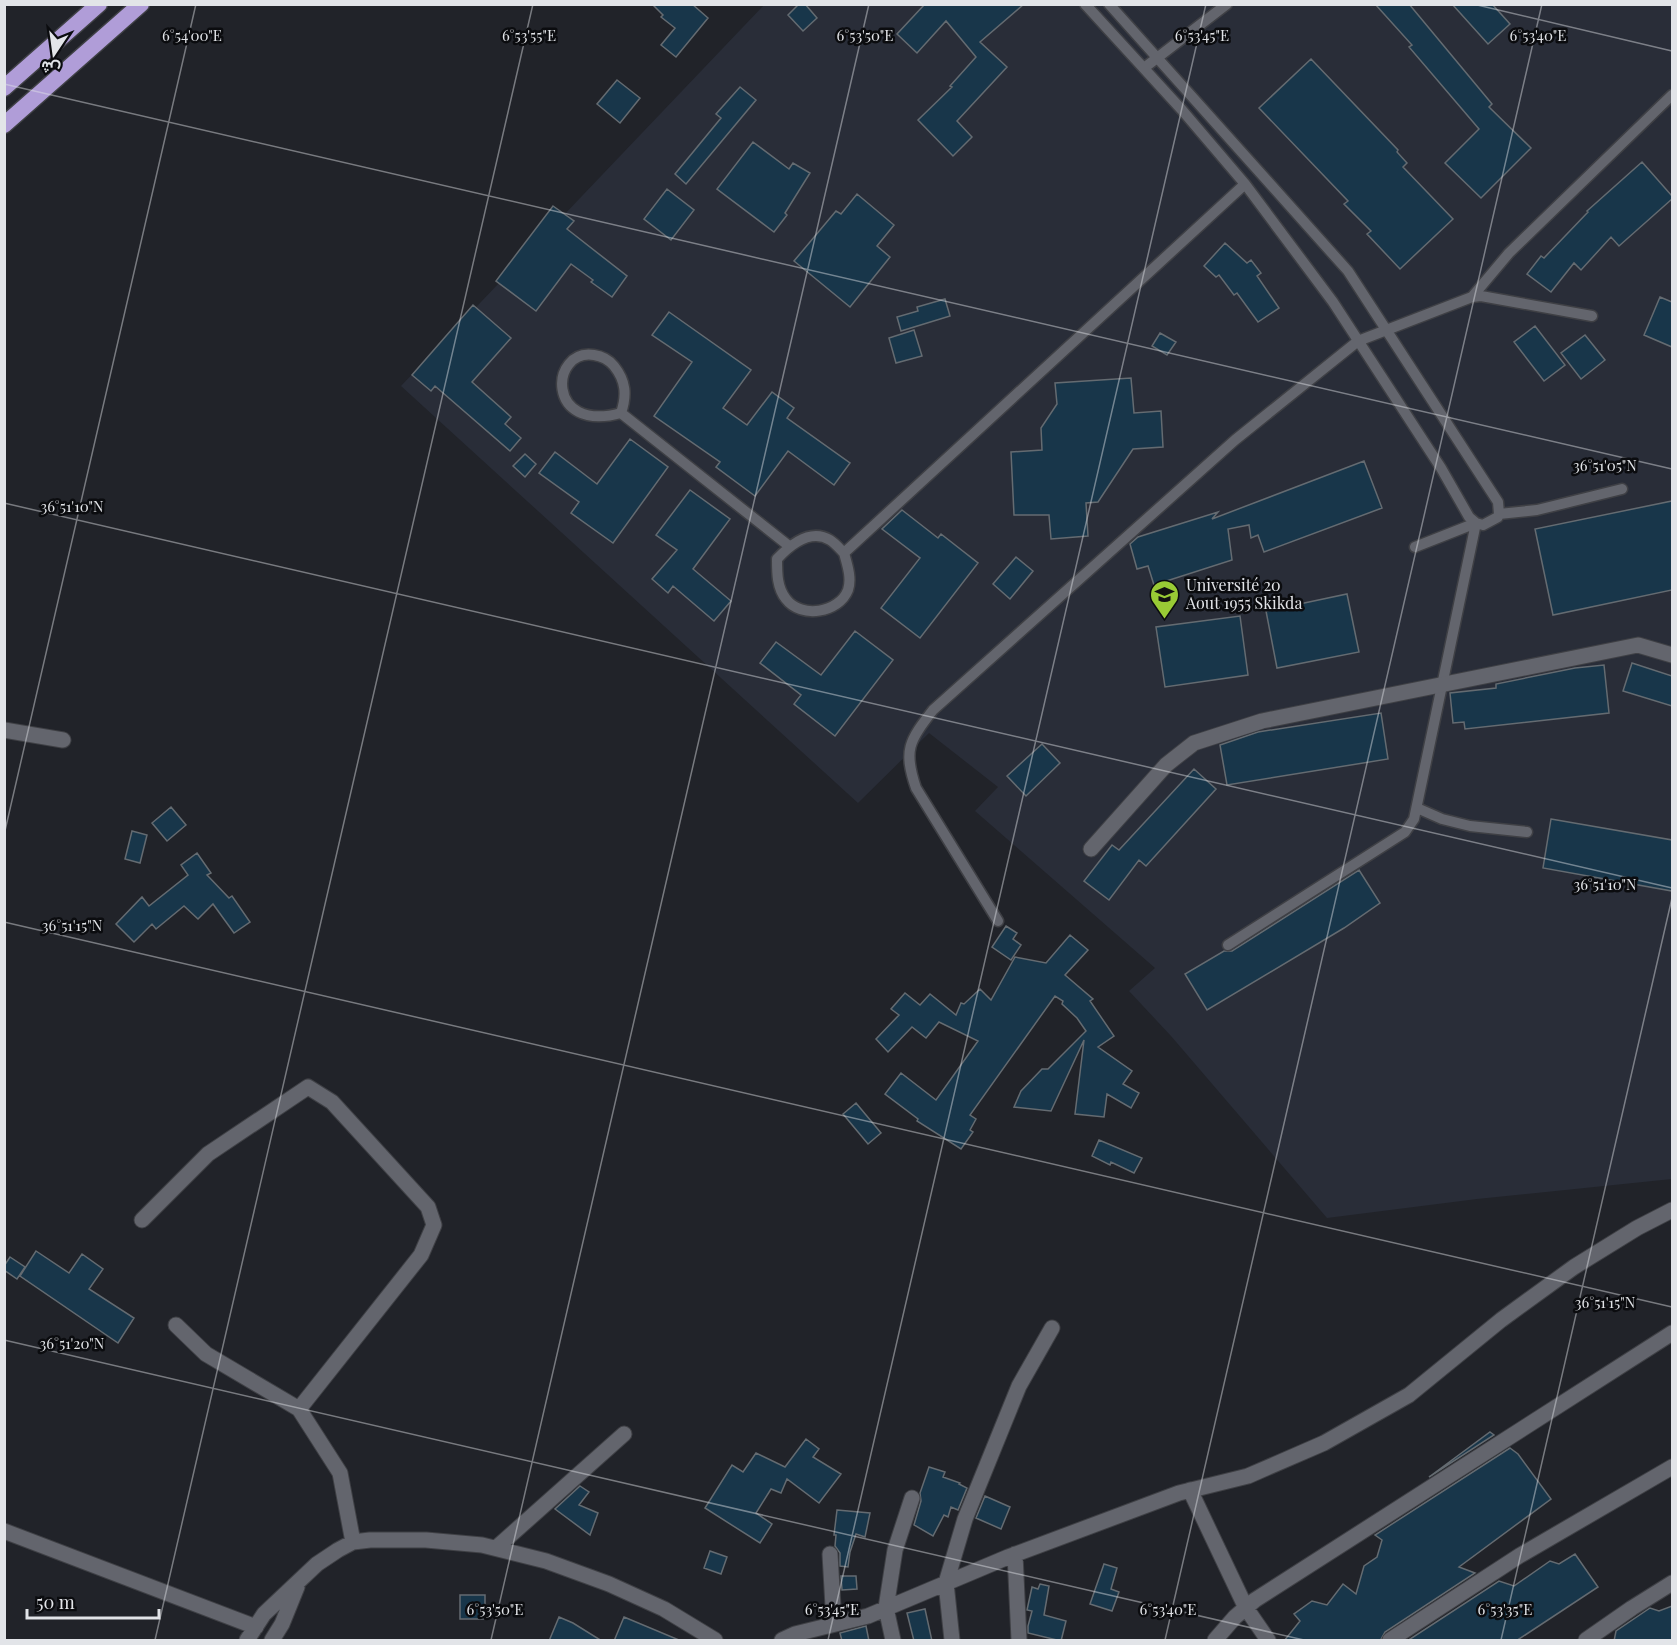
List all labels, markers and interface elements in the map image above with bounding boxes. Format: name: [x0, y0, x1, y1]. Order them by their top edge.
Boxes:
north arrow: [24, 24, 84, 84]
text: 6°54'00"E: [162, 25, 222, 45]
text: 6°53'55"E: [502, 25, 556, 45]
text: 6°53'50"E: [837, 25, 893, 45]
text: 6°53'45"E: [1175, 25, 1229, 45]
text: 6°53'40"E: [1510, 25, 1566, 45]
text: ش: [39, 57, 62, 81]
text: 36°51'05"N: [1573, 455, 1637, 475]
text: 36°51'10"N: [40, 496, 104, 516]
place label: Université 20 Aout 1955 Skikda: [1185, 574, 1302, 613]
school or university icon: Université 20 Aout 1955 Skikda: [1149, 578, 1181, 620]
text: 36°51'10"N: [1573, 874, 1637, 894]
text: 36°51'15"N: [42, 915, 103, 935]
text: 36°51'15"N: [1575, 1292, 1636, 1312]
text: 36°51'20"N: [40, 1333, 105, 1353]
scale bar: [27, 1582, 159, 1620]
text: 50 m: [36, 1590, 75, 1614]
text: 6°53'50"E: [467, 1599, 523, 1619]
text: 6°53'45"E: [805, 1599, 859, 1619]
text: 6°53'40"E: [1140, 1599, 1196, 1619]
text: 6°53'35"E: [1478, 1599, 1532, 1619]

